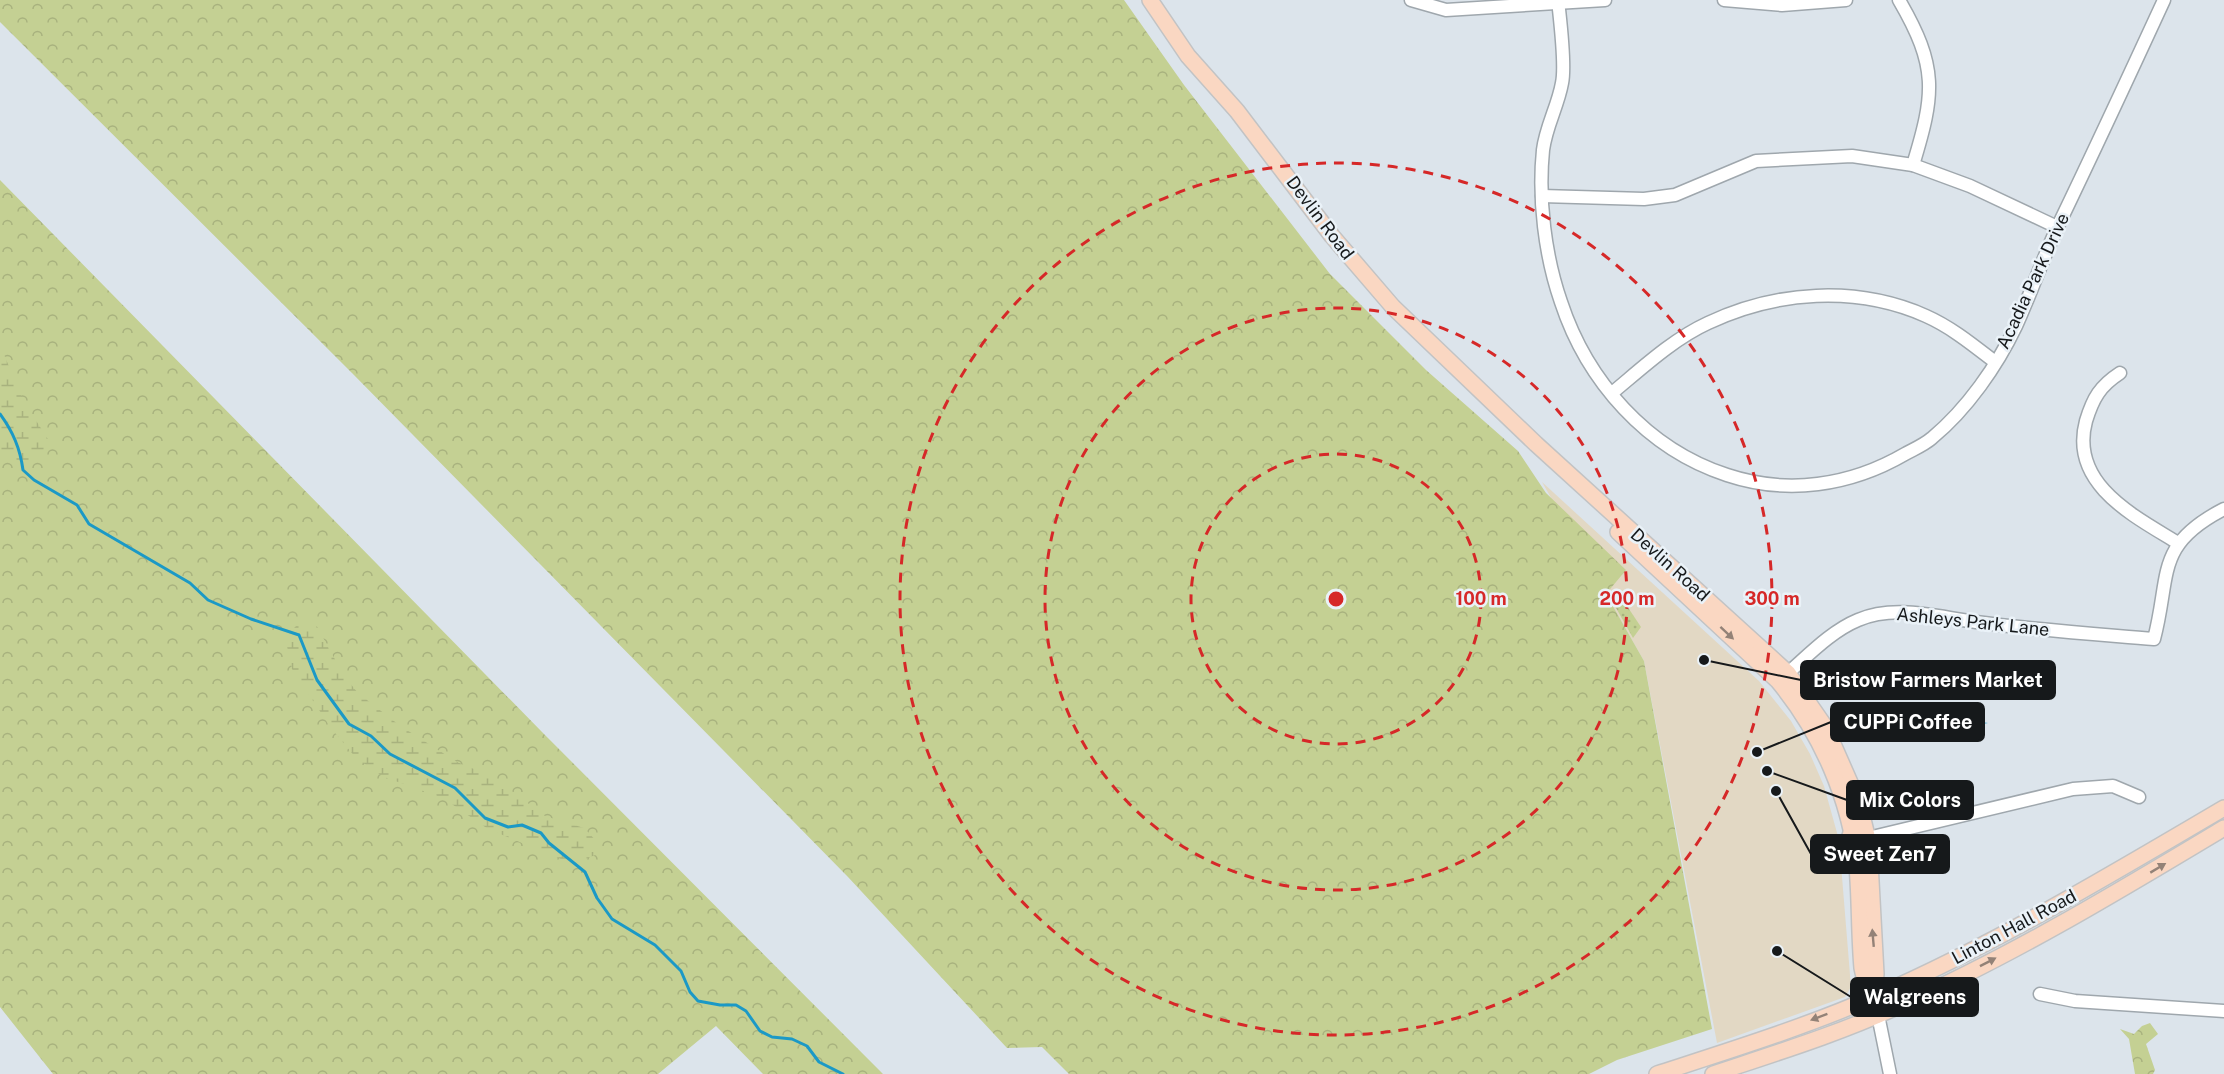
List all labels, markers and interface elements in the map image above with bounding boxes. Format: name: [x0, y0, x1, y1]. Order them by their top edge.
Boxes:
street label: Devlin Road: [1282, 172, 1359, 264]
street label: Acadia Park Drive: [1992, 209, 2073, 352]
street label: Devlin Road: [1627, 524, 1714, 606]
text: 100 m: [1455, 588, 1507, 609]
text: 200 m: [1600, 588, 1654, 609]
text: 300 m: [1744, 588, 1800, 609]
centre of rings: [1326, 589, 1346, 609]
street label: Ashleys Park Lane: [1896, 603, 2050, 640]
one-way arrow: [1720, 626, 1735, 640]
callout: Bristow Farmers Market: [1801, 661, 2055, 699]
text: Bristow Farmers Market: [1813, 668, 2043, 692]
callout: CUPPi Coffee: [1831, 703, 1984, 741]
text: CUPPi Coffee: [1843, 710, 1973, 734]
callout: Mix Colors: [1847, 781, 1973, 819]
text: Mix Colors: [1859, 788, 1961, 812]
callout: Sweet Zen7: [1811, 835, 1949, 873]
text: Sweet Zen7: [1823, 842, 1937, 866]
one-way arrow: [2150, 862, 2166, 873]
street label: Linton Hall Road: [1948, 885, 2080, 968]
one-way arrow: [1868, 929, 1878, 948]
one-way arrow: [1980, 957, 1997, 967]
callout: Walgreens: [1851, 978, 1978, 1016]
text: Walgreens: [1864, 985, 1966, 1009]
one-way arrow: [1810, 1013, 1828, 1023]

